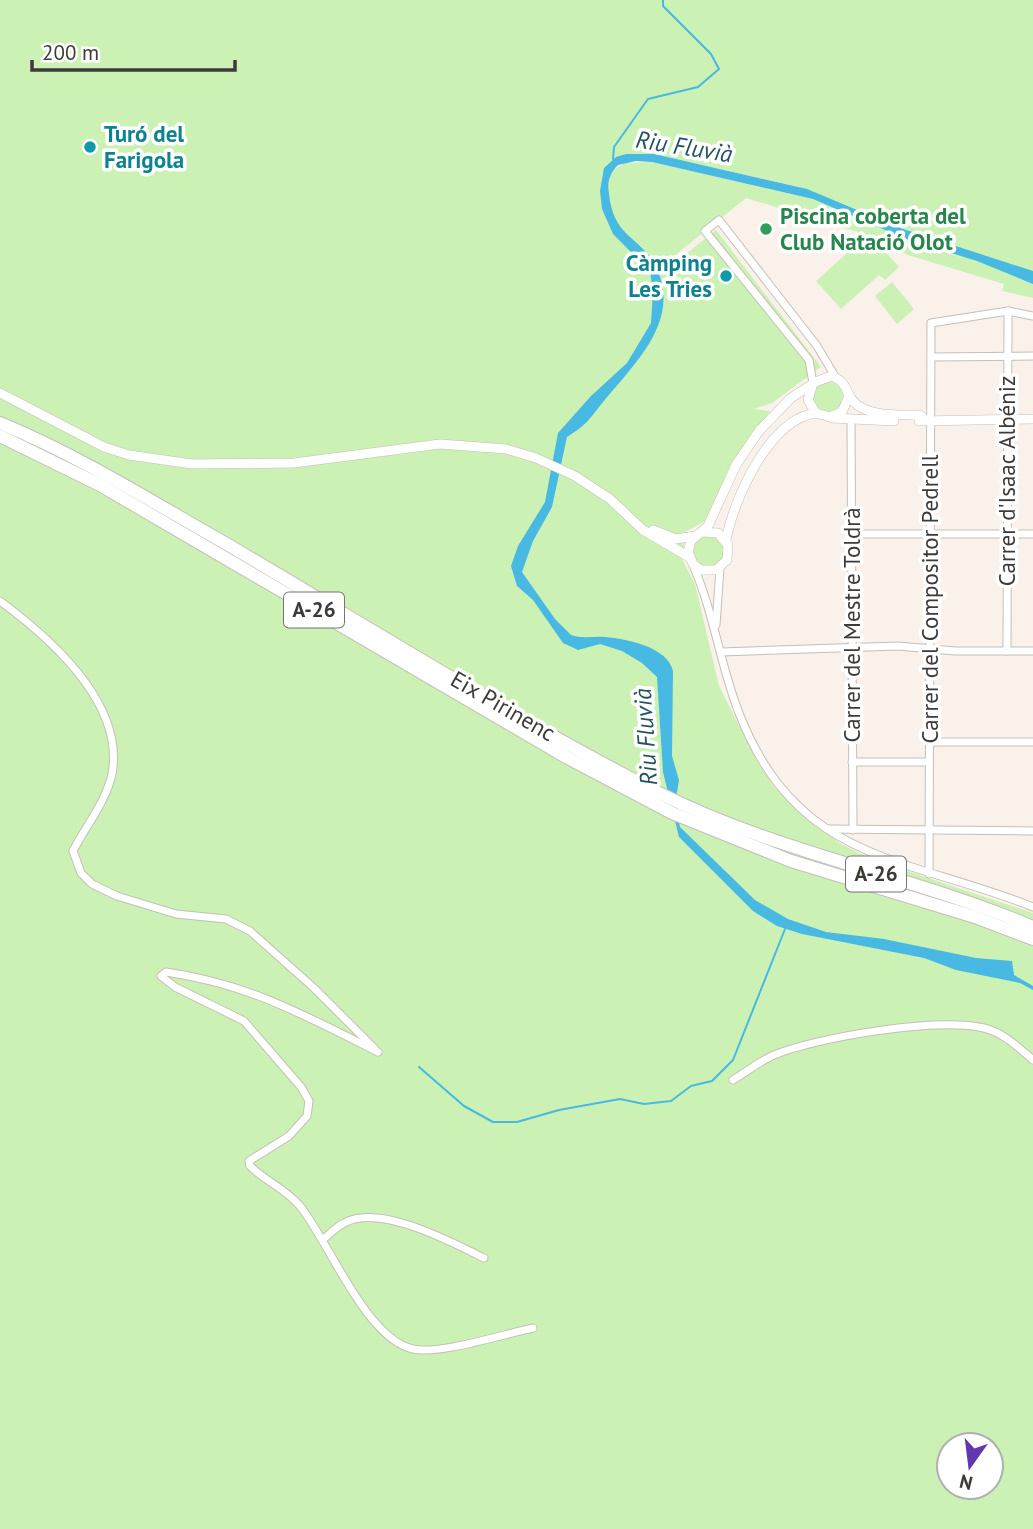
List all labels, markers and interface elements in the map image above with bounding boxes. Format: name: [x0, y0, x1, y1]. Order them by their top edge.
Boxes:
scale bar: [32, 28, 234, 72]
text: 200 m: [42, 39, 99, 66]
place label: Turó del Farigola: [104, 119, 184, 174]
water label: Riu Fluvià: [634, 124, 735, 169]
marker: Turó del Farigola: [82, 139, 98, 155]
place label: Piscina coberta del Club Natació Olot: [780, 201, 966, 256]
marker: Piscina coberta del Club Natació Olot: [758, 221, 774, 237]
place label: Càmping Les Tries: [626, 248, 712, 303]
marker: Càmping Les Tries: [718, 268, 734, 284]
street label: Carrer d'Isaac Albéniz: [992, 376, 1021, 586]
street label: Carrer del Compositor Pedrell: [915, 454, 944, 744]
street label: Carrer del Mestre Toldrà: [837, 507, 866, 743]
road number: A-26: [284, 592, 344, 628]
street label: Eix Pirinenc: [446, 664, 561, 747]
water label: Riu Fluvià: [627, 687, 664, 787]
road number: A-26: [846, 856, 906, 892]
north arrow: [935, 1431, 1005, 1501]
text: N: [957, 1469, 975, 1496]

